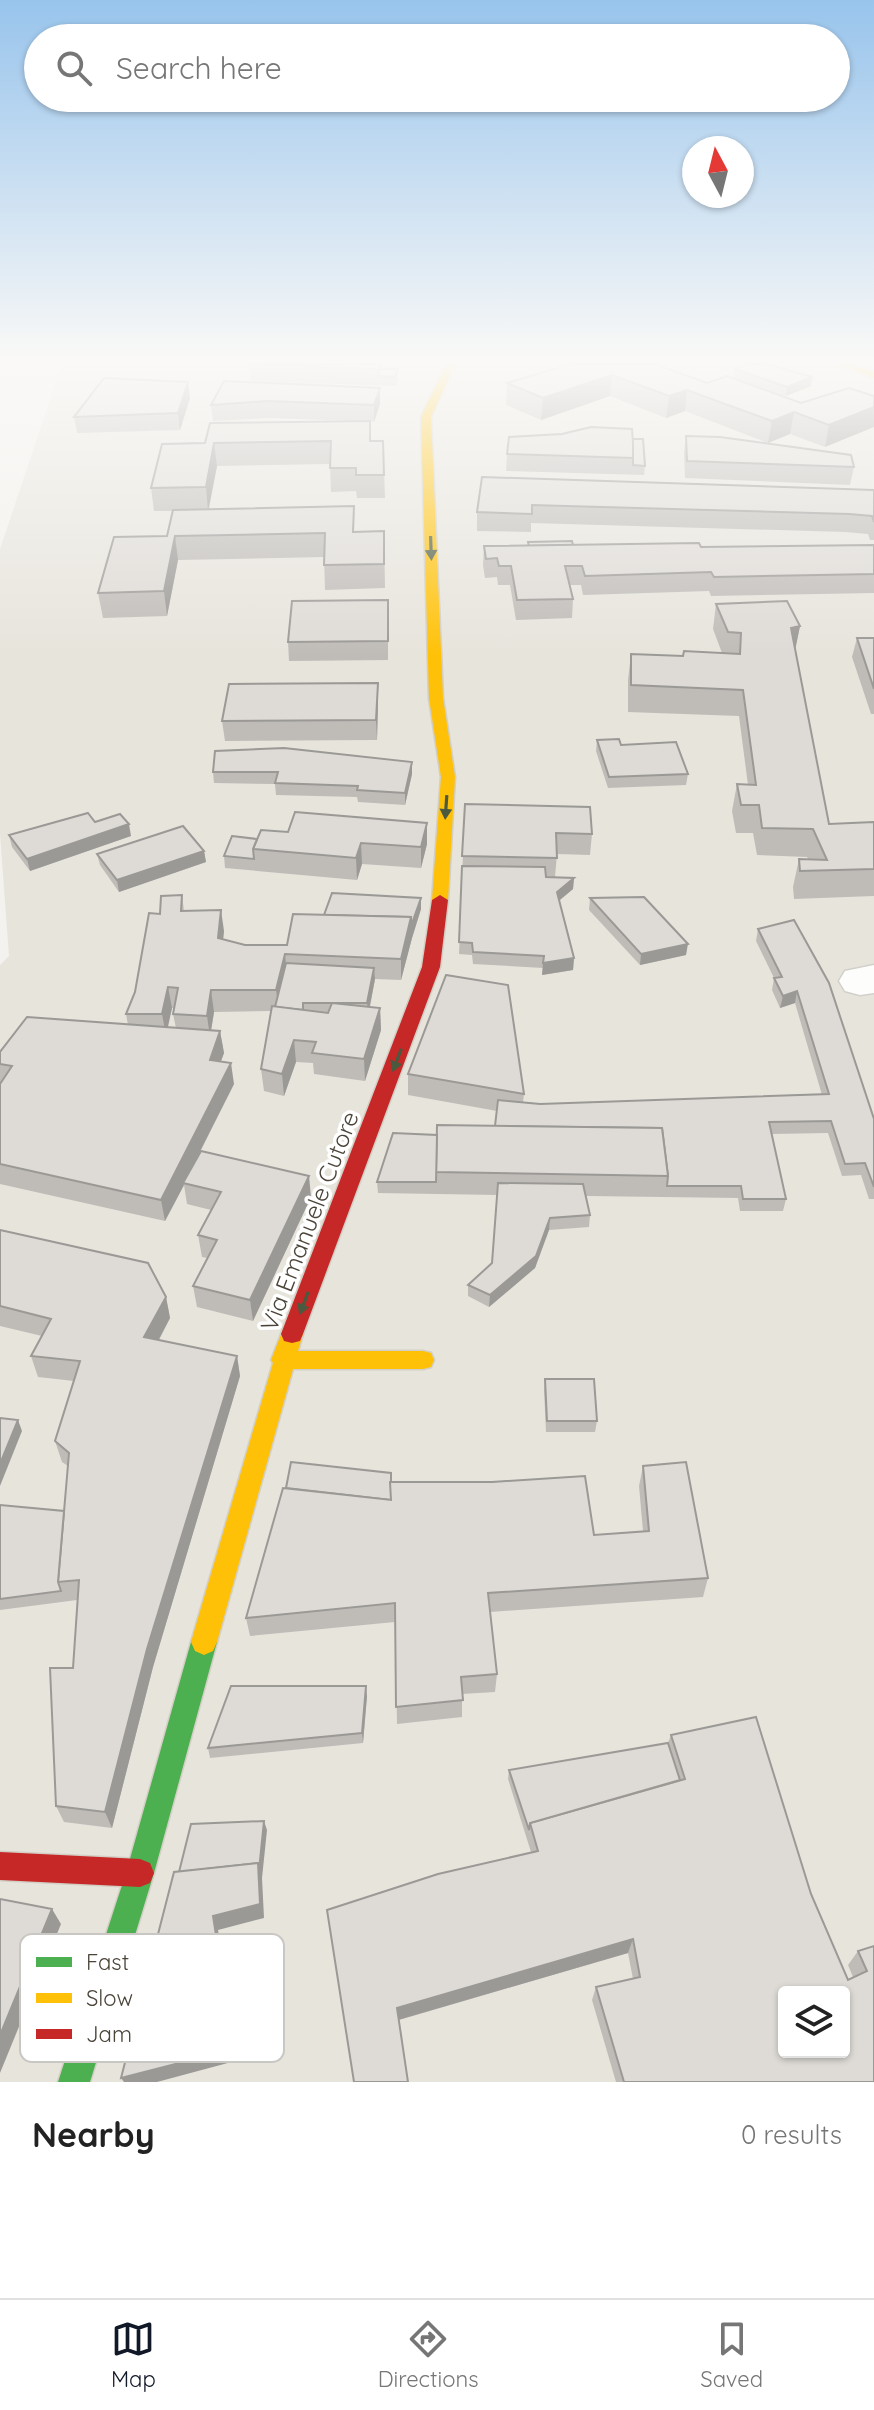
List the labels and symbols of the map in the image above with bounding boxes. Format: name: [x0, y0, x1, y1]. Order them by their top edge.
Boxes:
north arrow: [682, 136, 754, 208]
one-way arrow: [424, 536, 437, 561]
one-way arrow: [439, 795, 452, 820]
one-way arrow: [390, 1048, 403, 1072]
street label: Via Emanuele Cutore: [253, 1107, 365, 1335]
one-way arrow: [297, 1291, 310, 1315]
legend: [20, 1934, 284, 2062]
text: Fast: [86, 1948, 129, 1976]
text: Slow: [86, 1984, 133, 2012]
text: Jam: [86, 2020, 132, 2048]

